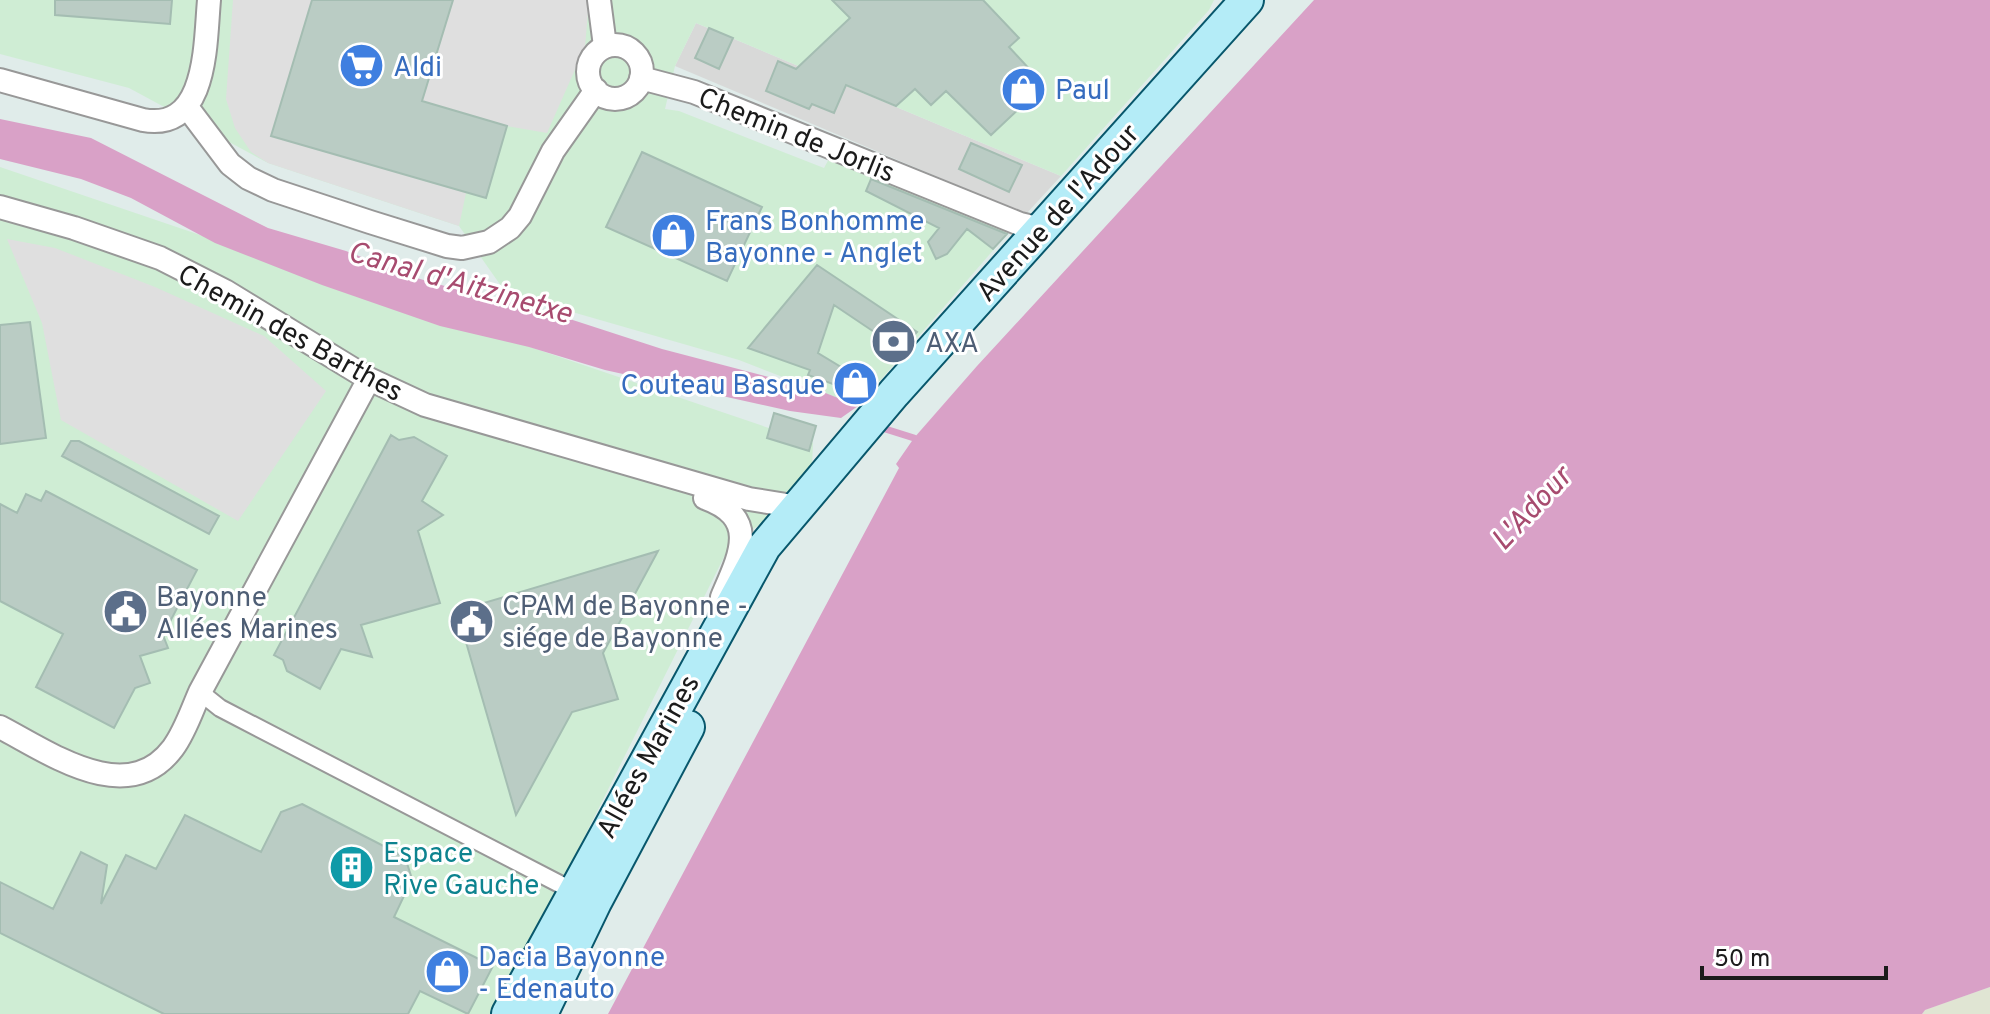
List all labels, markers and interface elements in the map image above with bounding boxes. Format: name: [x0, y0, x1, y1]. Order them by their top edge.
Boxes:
supermarket icon: Aldi: [338, 42, 386, 90]
place label: Aldi: [393, 51, 442, 87]
shop icon: Paul: [1000, 65, 1048, 113]
place label: Paul: [1055, 74, 1110, 110]
street label: Chemin de Jorlis: [692, 81, 900, 193]
street label: Avenue de l'Adour: [970, 117, 1149, 311]
place label: Frans Bonhomme Bayonne - Anglet: [705, 205, 924, 273]
shop icon: Frans Bonhomme Bayonne - Anglet: [650, 212, 698, 260]
water label: Canal d'Aitzinetxe: [343, 235, 576, 334]
street label: Chemin des Barthes: [171, 258, 409, 412]
bank icon: AXA: [870, 318, 918, 366]
place label: AXA: [925, 327, 979, 363]
shop icon: Couteau Basque: [832, 360, 880, 408]
place label: Couteau Basque: [620, 369, 825, 405]
water label: L'Adour: [1485, 458, 1583, 560]
place label: Bayonne Allées Marines: [156, 581, 338, 649]
public building icon: Bayonne Allées Marines: [101, 588, 149, 636]
place label: CPAM de Bayonne - siége de Bayonne: [502, 590, 748, 658]
public building icon: CPAM de Bayonne - siége de Bayonne: [447, 597, 495, 645]
street label: Allées Marines: [590, 669, 709, 846]
place label: Espace Rive Gauche: [383, 837, 539, 905]
building icon: Espace Rive Gauche: [328, 844, 376, 892]
scale bar: [1702, 930, 1886, 980]
place label: Dacia Bayonne - Edenauto: [478, 941, 665, 1009]
text: 50 m: [1714, 945, 1770, 975]
shop icon: Dacia Bayonne - Edenauto: [423, 948, 471, 996]

